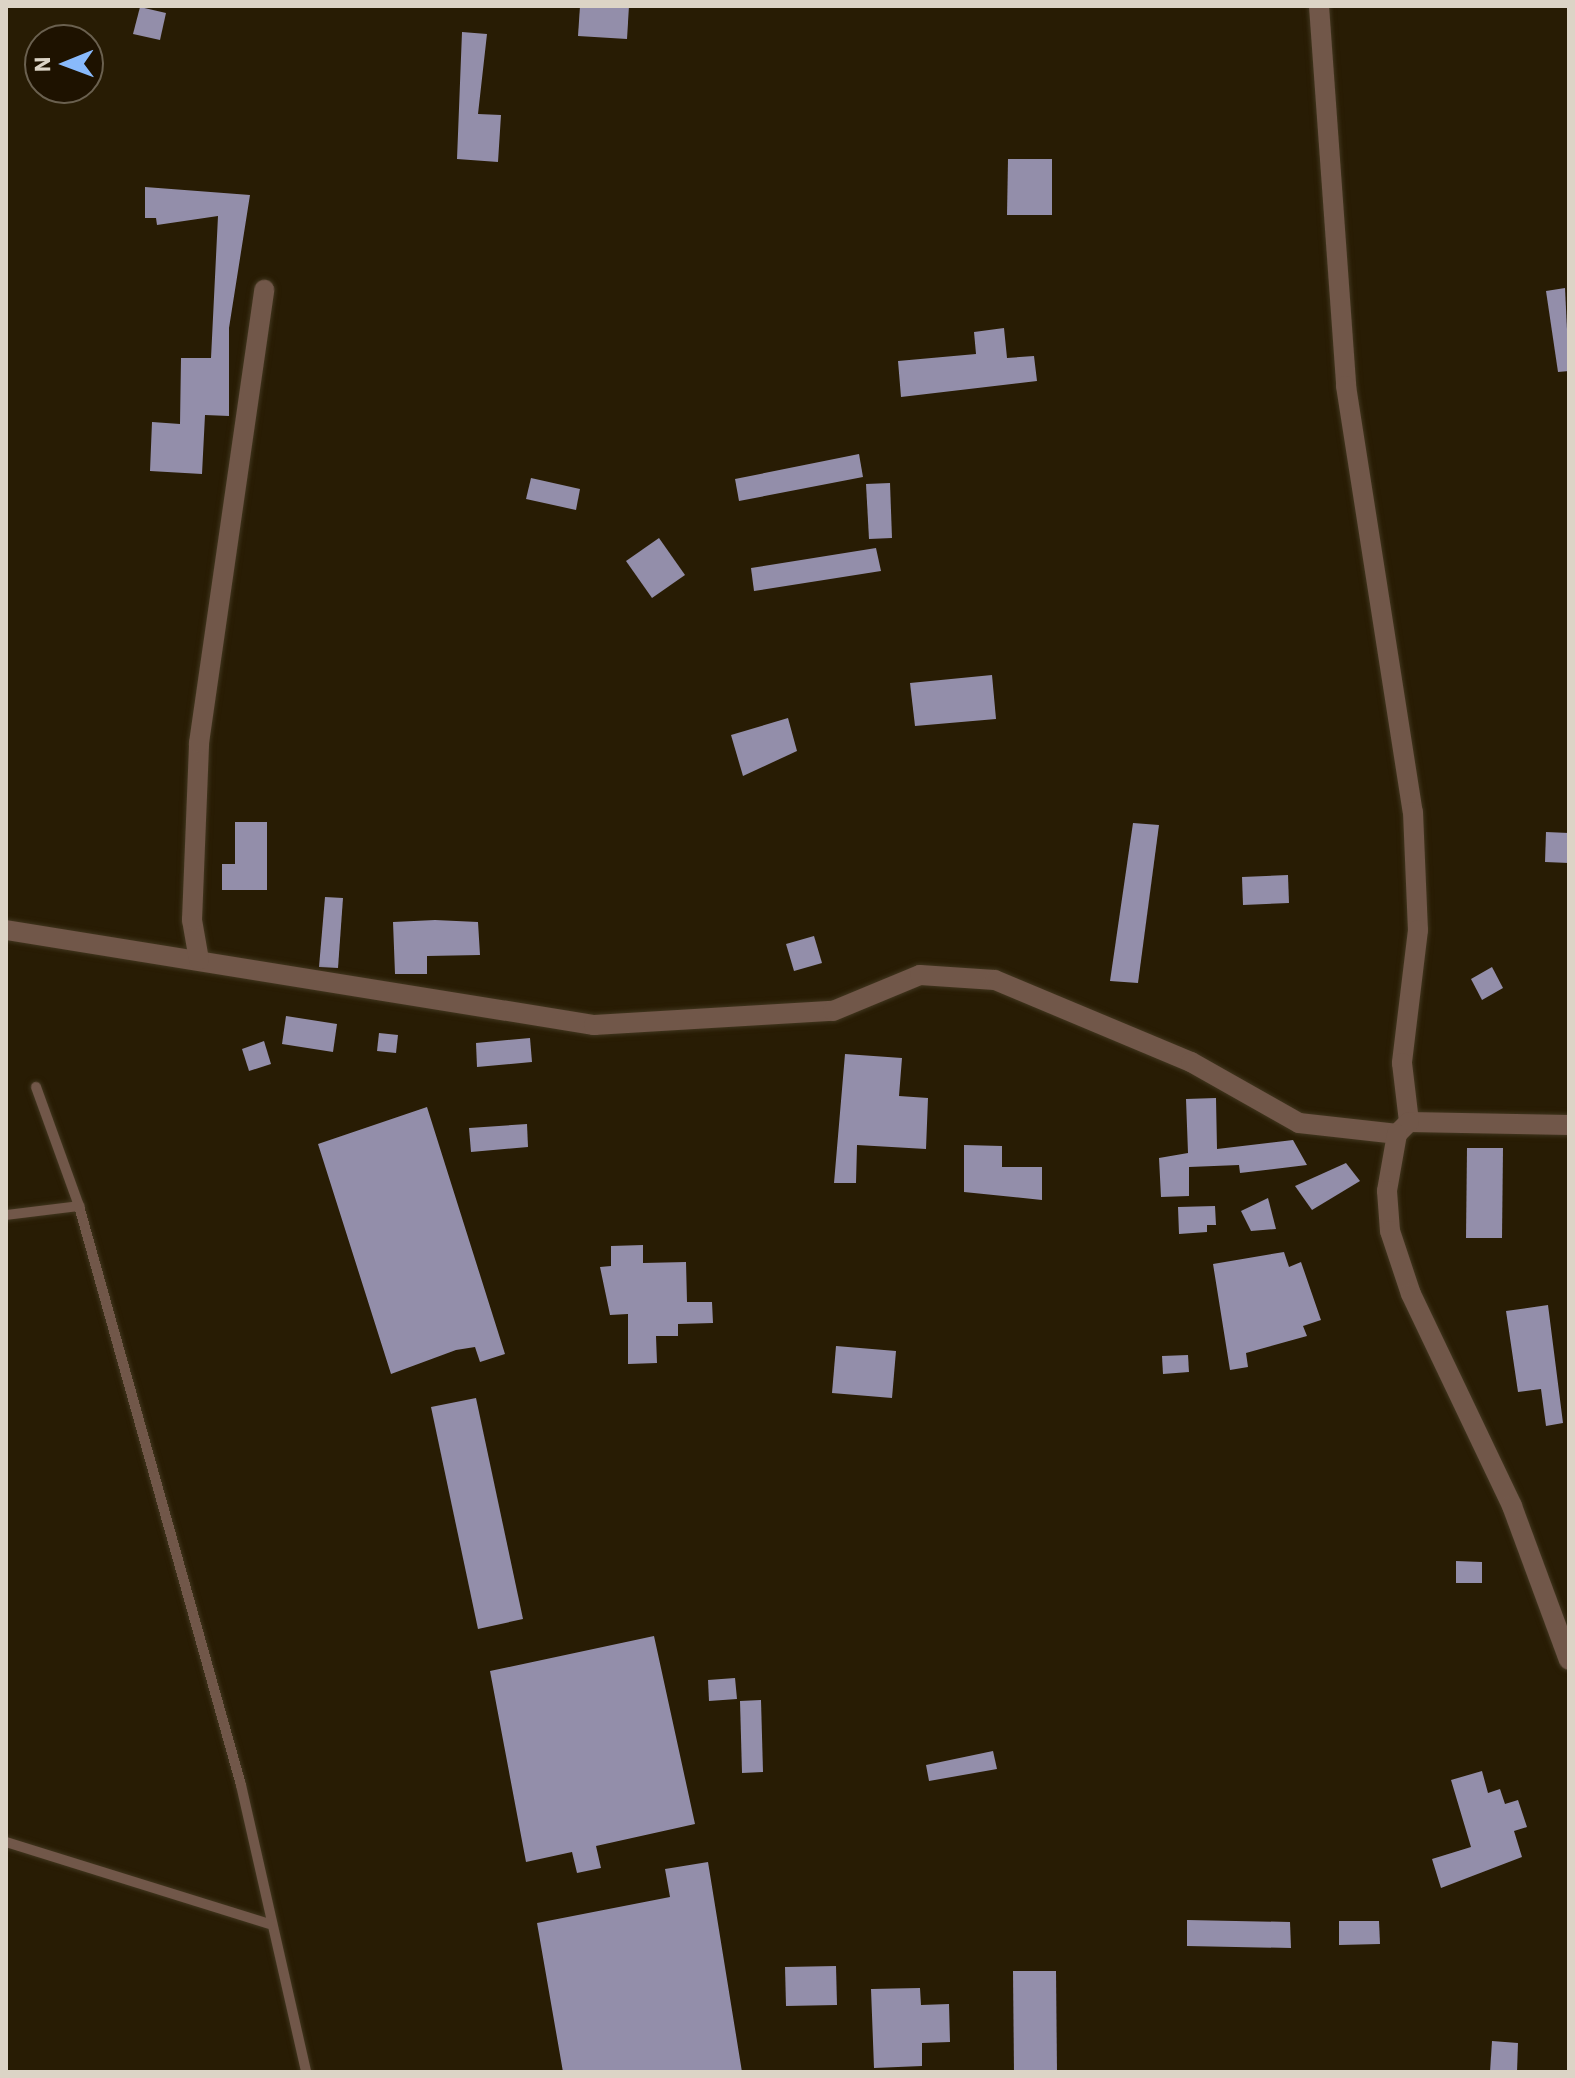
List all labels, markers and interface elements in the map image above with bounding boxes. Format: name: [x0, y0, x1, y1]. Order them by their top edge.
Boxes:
north arrow: [24, 24, 104, 104]
text: N: [27, 56, 56, 73]

